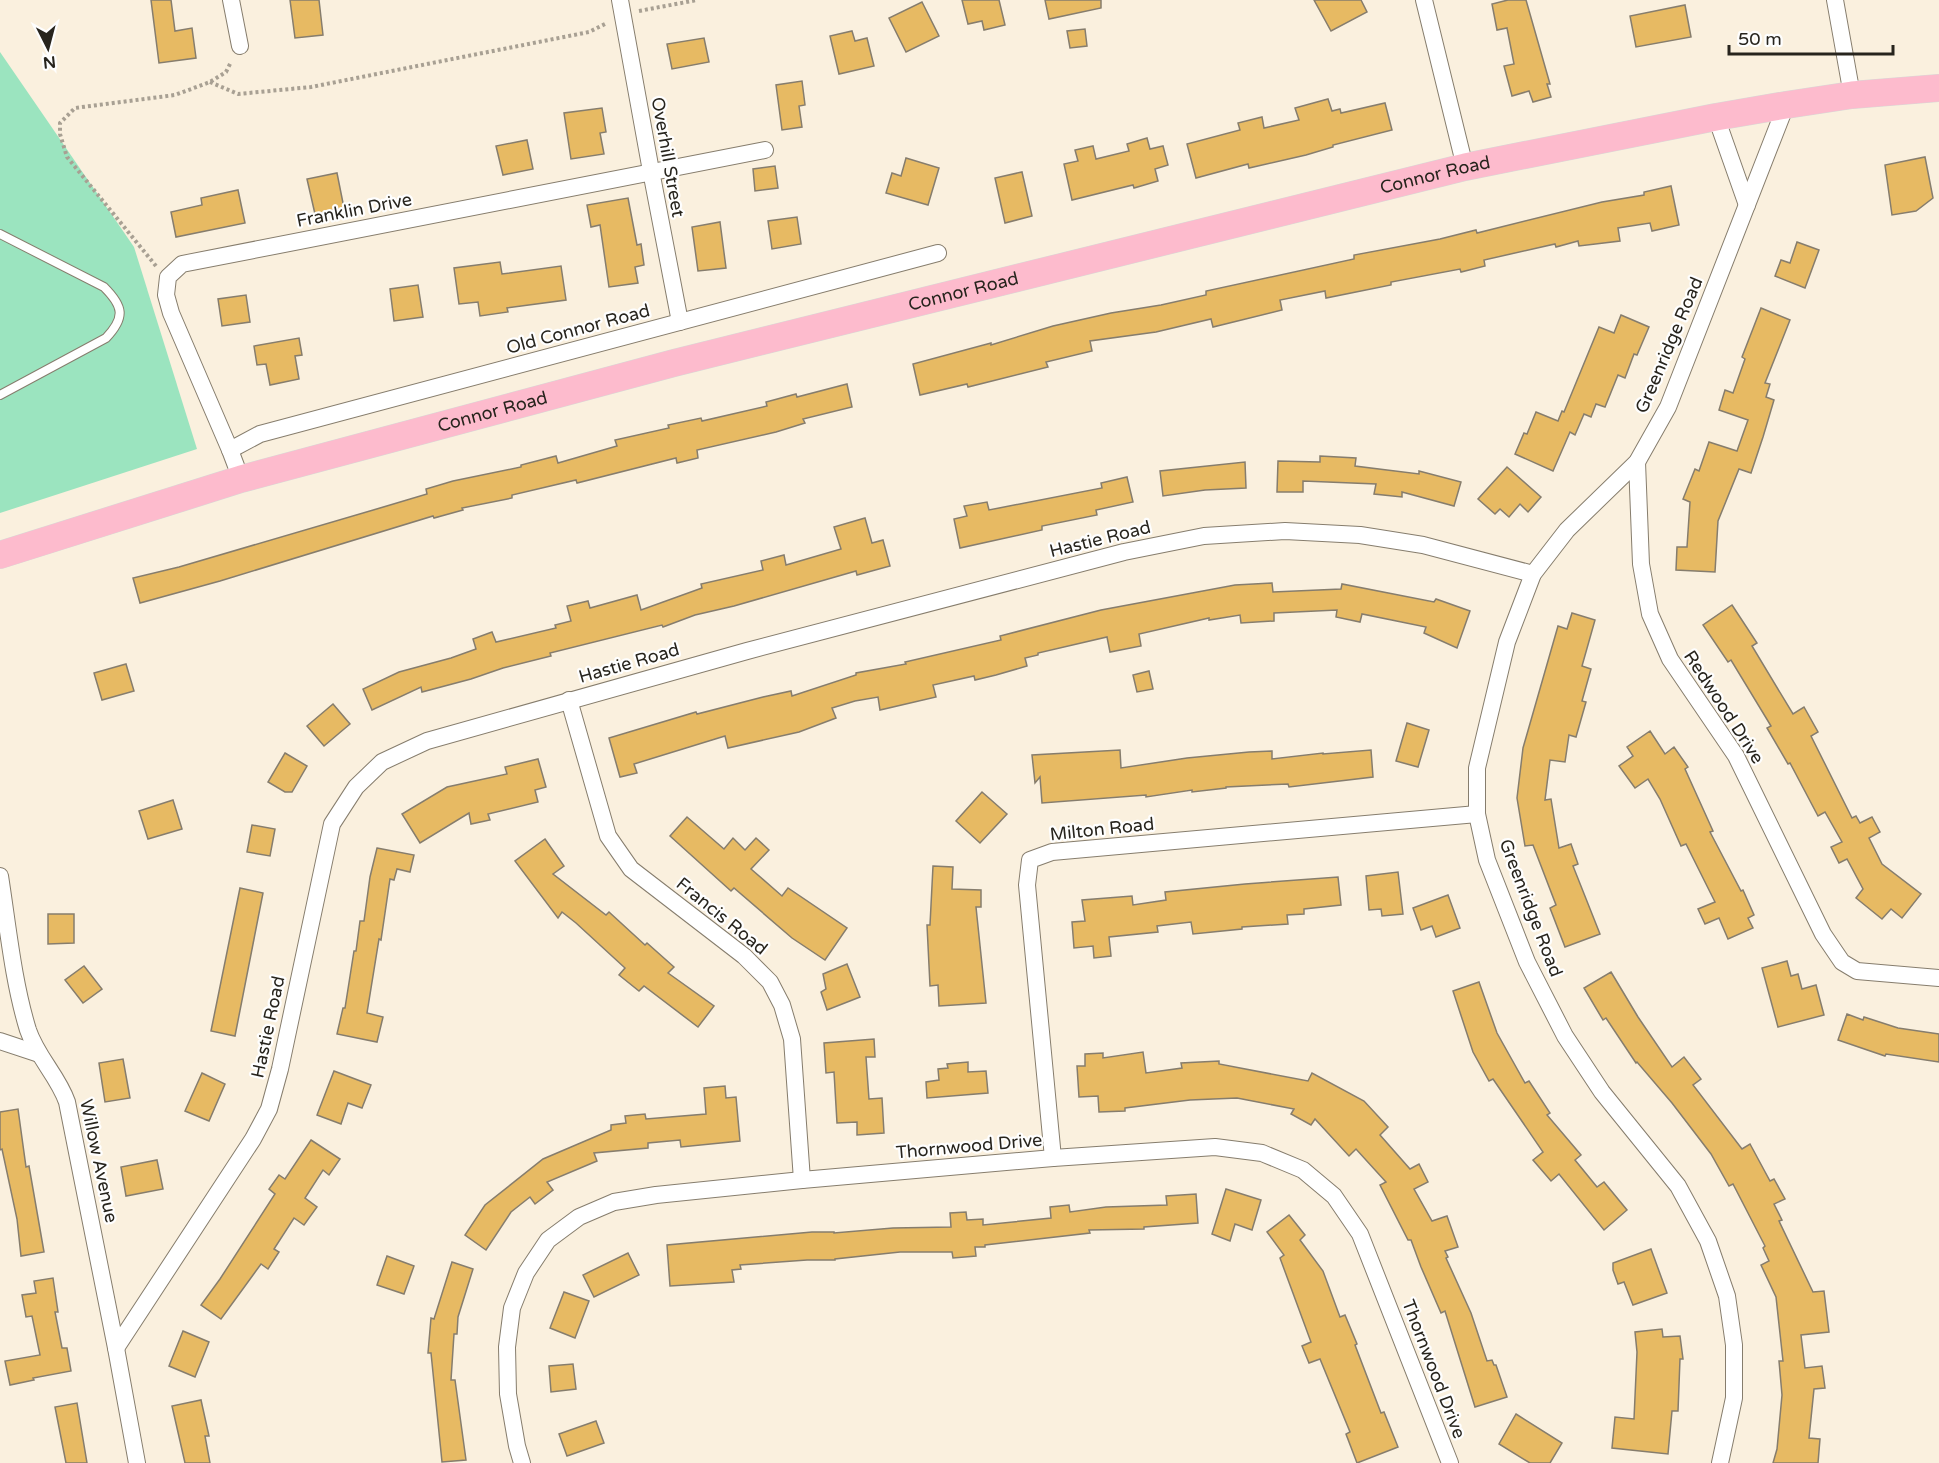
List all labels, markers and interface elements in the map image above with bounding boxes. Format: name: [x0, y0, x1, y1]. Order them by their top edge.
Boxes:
north arrow: [18, 18, 78, 78]
scale bar: [1729, 18, 1892, 56]
text: 50 m: [1738, 28, 1782, 50]
text: N: [42, 51, 57, 73]
street label: Overhill Street: [647, 95, 689, 219]
street label: Connor Road: [1378, 151, 1492, 199]
street label: Franklin Drive: [294, 188, 414, 232]
street label: Connor Road: [906, 267, 1021, 316]
street label: Greenridge Road: [1630, 274, 1708, 416]
street label: Old Connor Road: [504, 299, 652, 359]
street label: Connor Road: [435, 386, 550, 437]
street label: Hastie Road: [1047, 516, 1153, 562]
street label: Hastie Road: [576, 638, 682, 688]
street label: Redwood Drive: [1679, 646, 1769, 768]
street label: Milton Road: [1049, 813, 1155, 845]
street label: Greenridge Road: [1495, 836, 1567, 980]
street label: Francis Road: [672, 873, 772, 959]
street label: Hastie Road: [246, 974, 290, 1080]
street label: Willow Avenue: [75, 1097, 123, 1225]
street label: Thornwood Drive: [895, 1129, 1043, 1163]
street label: Thornwood Drive: [1397, 1297, 1471, 1441]

